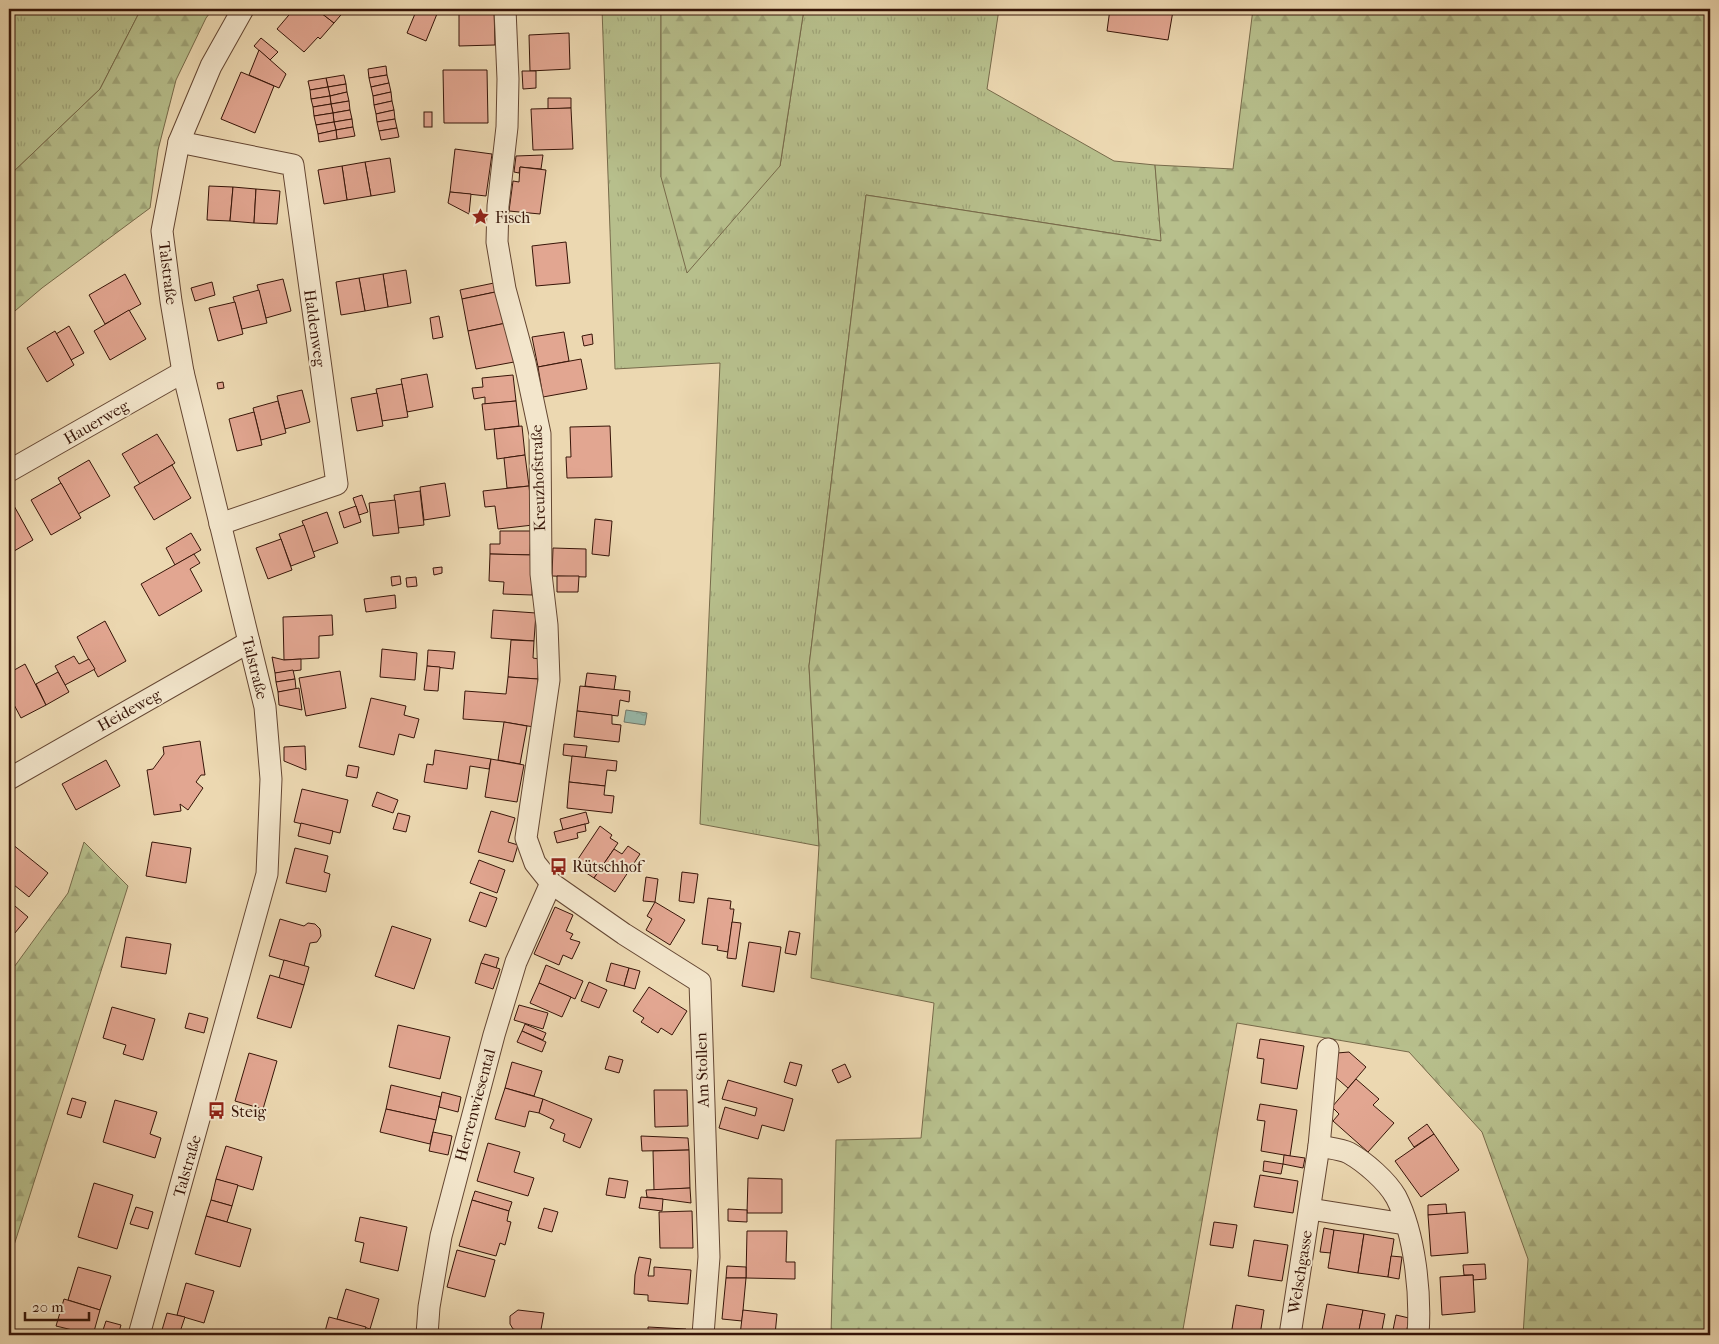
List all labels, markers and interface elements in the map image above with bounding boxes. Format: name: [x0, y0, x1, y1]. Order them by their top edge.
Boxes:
place icon: Fisch: [471, 207, 491, 227]
place label: Fisch: [495, 208, 530, 227]
street label: Talstraße: [155, 240, 181, 306]
street label: Haldenweg: [300, 288, 330, 368]
street label: Hauerweg: [60, 396, 132, 448]
street label: Kreuzhofstraße: [527, 424, 549, 532]
street label: Talstraße: [238, 635, 272, 701]
street label: Heideweg: [94, 685, 164, 735]
bus stop icon: Rütschhof: [548, 856, 568, 876]
place label: Rütschhof: [572, 857, 646, 876]
street label: Am Stollen: [691, 1031, 713, 1109]
street label: Herrenwiesental: [451, 1046, 499, 1163]
bus stop icon: Steig: [207, 1101, 227, 1121]
place label: Steig: [231, 1102, 267, 1121]
street label: Talstraße: [169, 1133, 205, 1199]
street label: Welschgasse: [1284, 1229, 1316, 1316]
scale bar: [25, 1289, 89, 1321]
text: 20 m: [32, 1298, 64, 1316]

